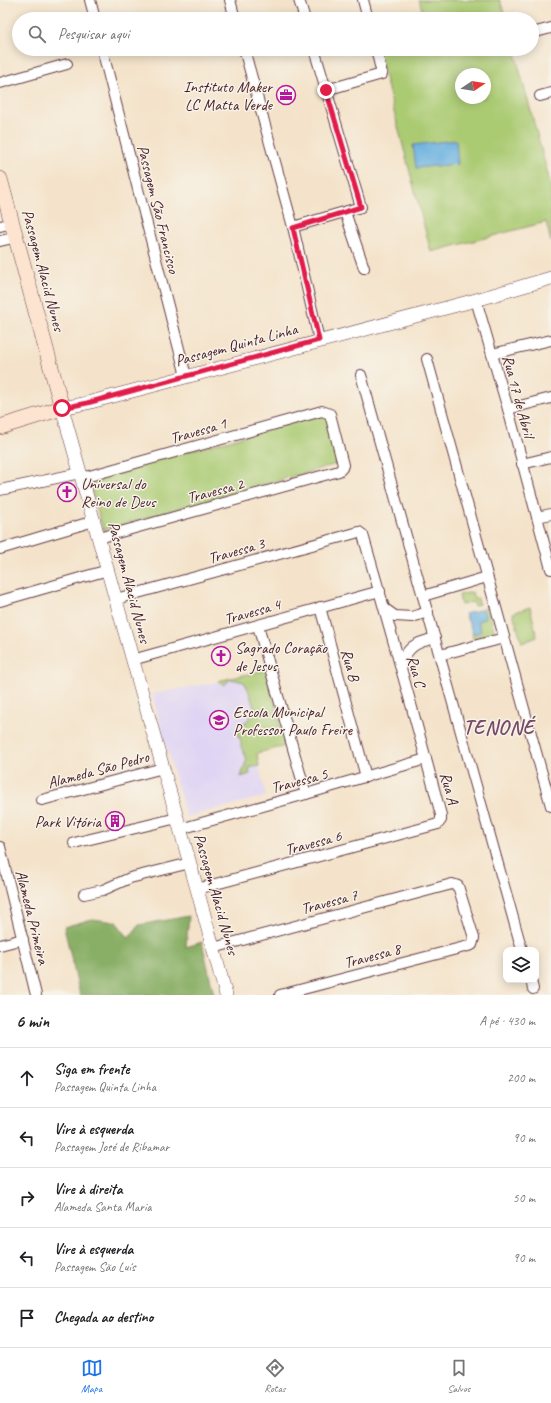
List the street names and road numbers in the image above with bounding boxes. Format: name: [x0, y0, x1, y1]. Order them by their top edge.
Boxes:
street label: Passagem São Francisco: [132, 143, 184, 277]
street label: Passagem Alacid Nunes: [17, 207, 69, 335]
street label: Passagem Quinta Linha: [173, 319, 301, 371]
street label: Rua 17 de Abril: [497, 353, 539, 443]
street label: Travessa 1: [168, 413, 230, 449]
street label: Travessa 2: [185, 473, 247, 508]
street label: Passagem Alacid Nunes: [103, 519, 155, 647]
street label: Travessa 3: [206, 533, 269, 569]
street label: Travessa 4: [222, 594, 285, 630]
street label: Rua B: [336, 647, 364, 685]
street label: Rua C: [402, 653, 431, 692]
street label: Alameda São Pedro: [45, 746, 152, 793]
street label: Travessa 5: [269, 764, 331, 798]
street label: Rua A: [435, 770, 463, 807]
street label: Travessa 6: [283, 826, 345, 860]
street label: Passagem Alacid Nunes: [189, 831, 243, 959]
street label: Alameda Primeira: [11, 868, 54, 967]
street label: Travessa 7: [299, 885, 361, 919]
street label: Travessa 8: [342, 938, 404, 973]

